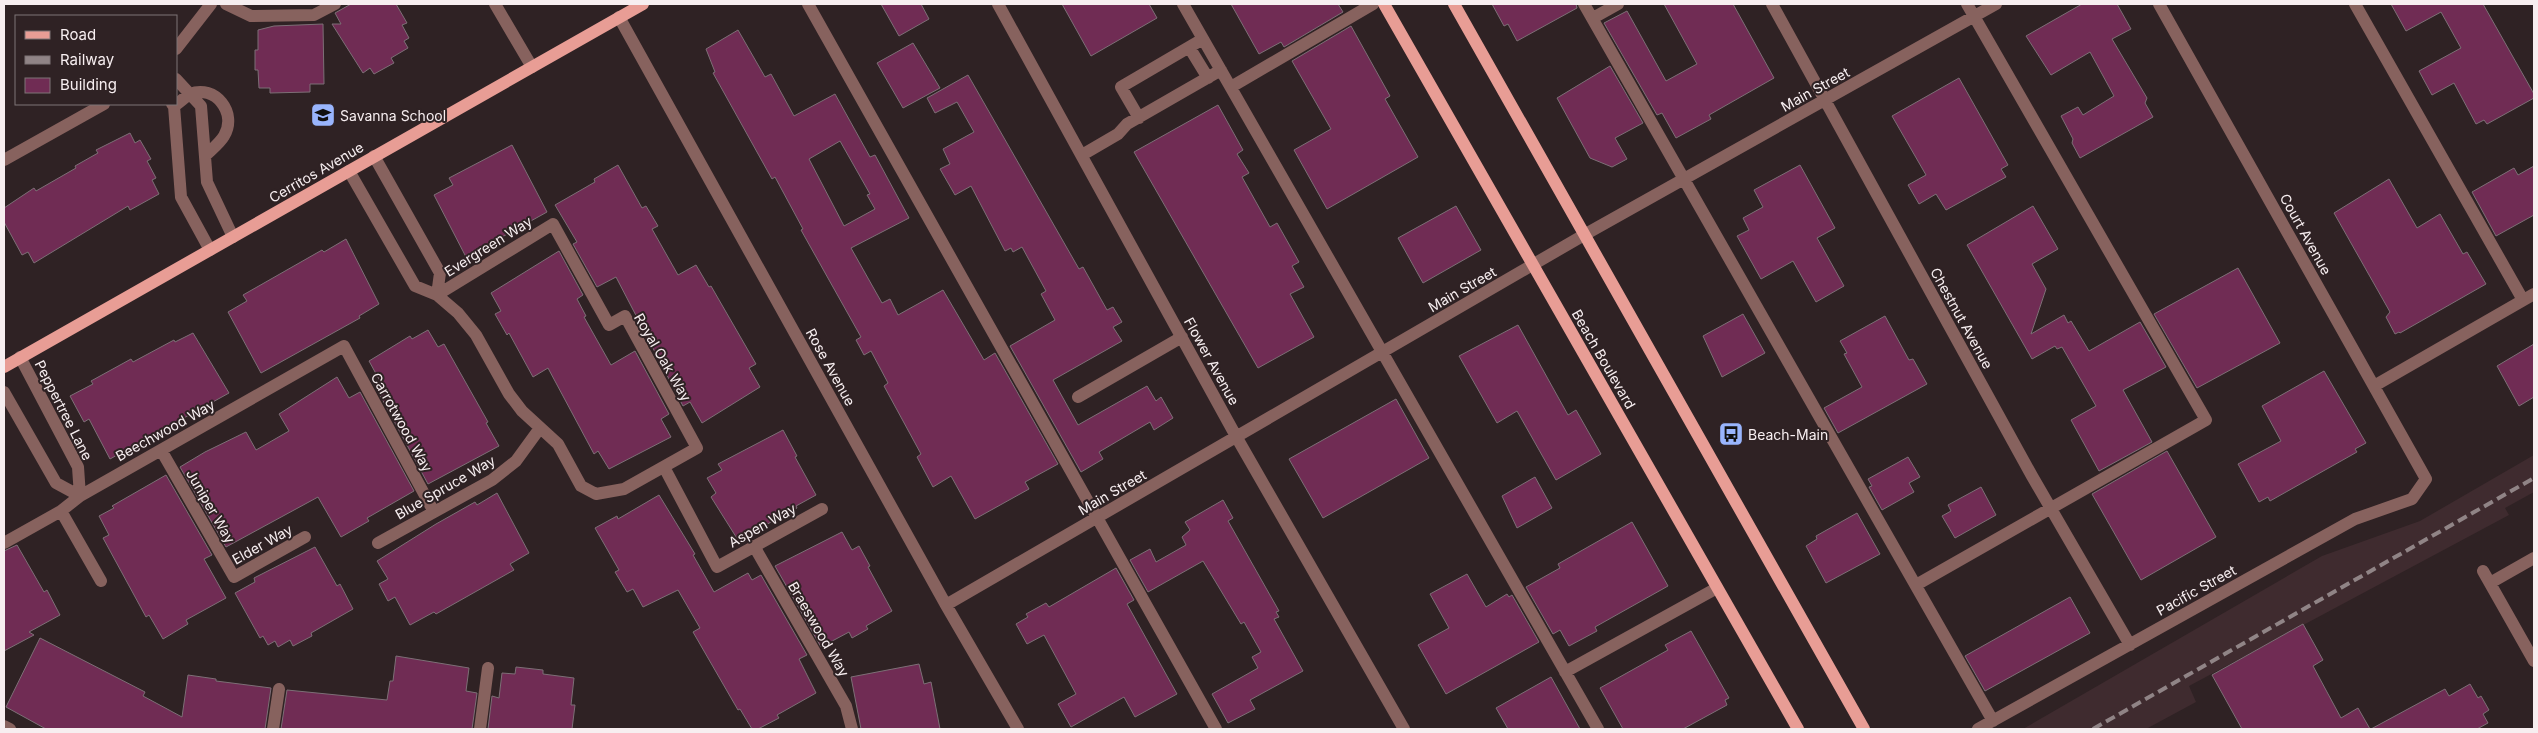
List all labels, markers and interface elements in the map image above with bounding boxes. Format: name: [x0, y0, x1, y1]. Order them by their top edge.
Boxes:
legend: [15, 15, 178, 105]
text: Road: [60, 25, 96, 44]
text: Railway: [60, 50, 115, 69]
street label: Main Street: [1778, 63, 1853, 115]
text: Building: [60, 75, 117, 94]
school or university icon: Savanna School: [310, 102, 336, 128]
place label: Savanna School: [340, 107, 446, 124]
street label: Cerritos Avenue: [266, 138, 366, 206]
street label: Court Avenue: [2277, 190, 2335, 278]
street label: Evergreen Way: [441, 212, 535, 280]
street label: Main Street: [1425, 263, 1499, 315]
street label: Chestnut Avenue: [1927, 265, 1997, 371]
street label: Beach Boulevard: [1569, 306, 1639, 412]
street label: Royal Oak Way: [631, 310, 695, 404]
street label: Flower Avenue: [1181, 314, 1243, 408]
street label: Rose Avenue: [803, 325, 859, 409]
street label: Peppertree Lane: [31, 357, 97, 463]
street label: Carrotwood Way: [368, 369, 436, 475]
street label: Beechwood Way: [112, 396, 218, 464]
bus stop icon: Beach-Main: [1718, 421, 1744, 447]
place label: Beach-Main: [1748, 426, 1828, 443]
street label: Blue Spruce Way: [392, 451, 498, 523]
street label: Juniper Way: [183, 466, 239, 546]
street label: Main Street: [1075, 466, 1149, 518]
street label: Aspen Way: [725, 499, 799, 551]
street label: Elder Way: [229, 520, 295, 568]
street label: Pacific Street: [2153, 561, 2239, 619]
street label: Braeswood Way: [785, 578, 853, 680]

